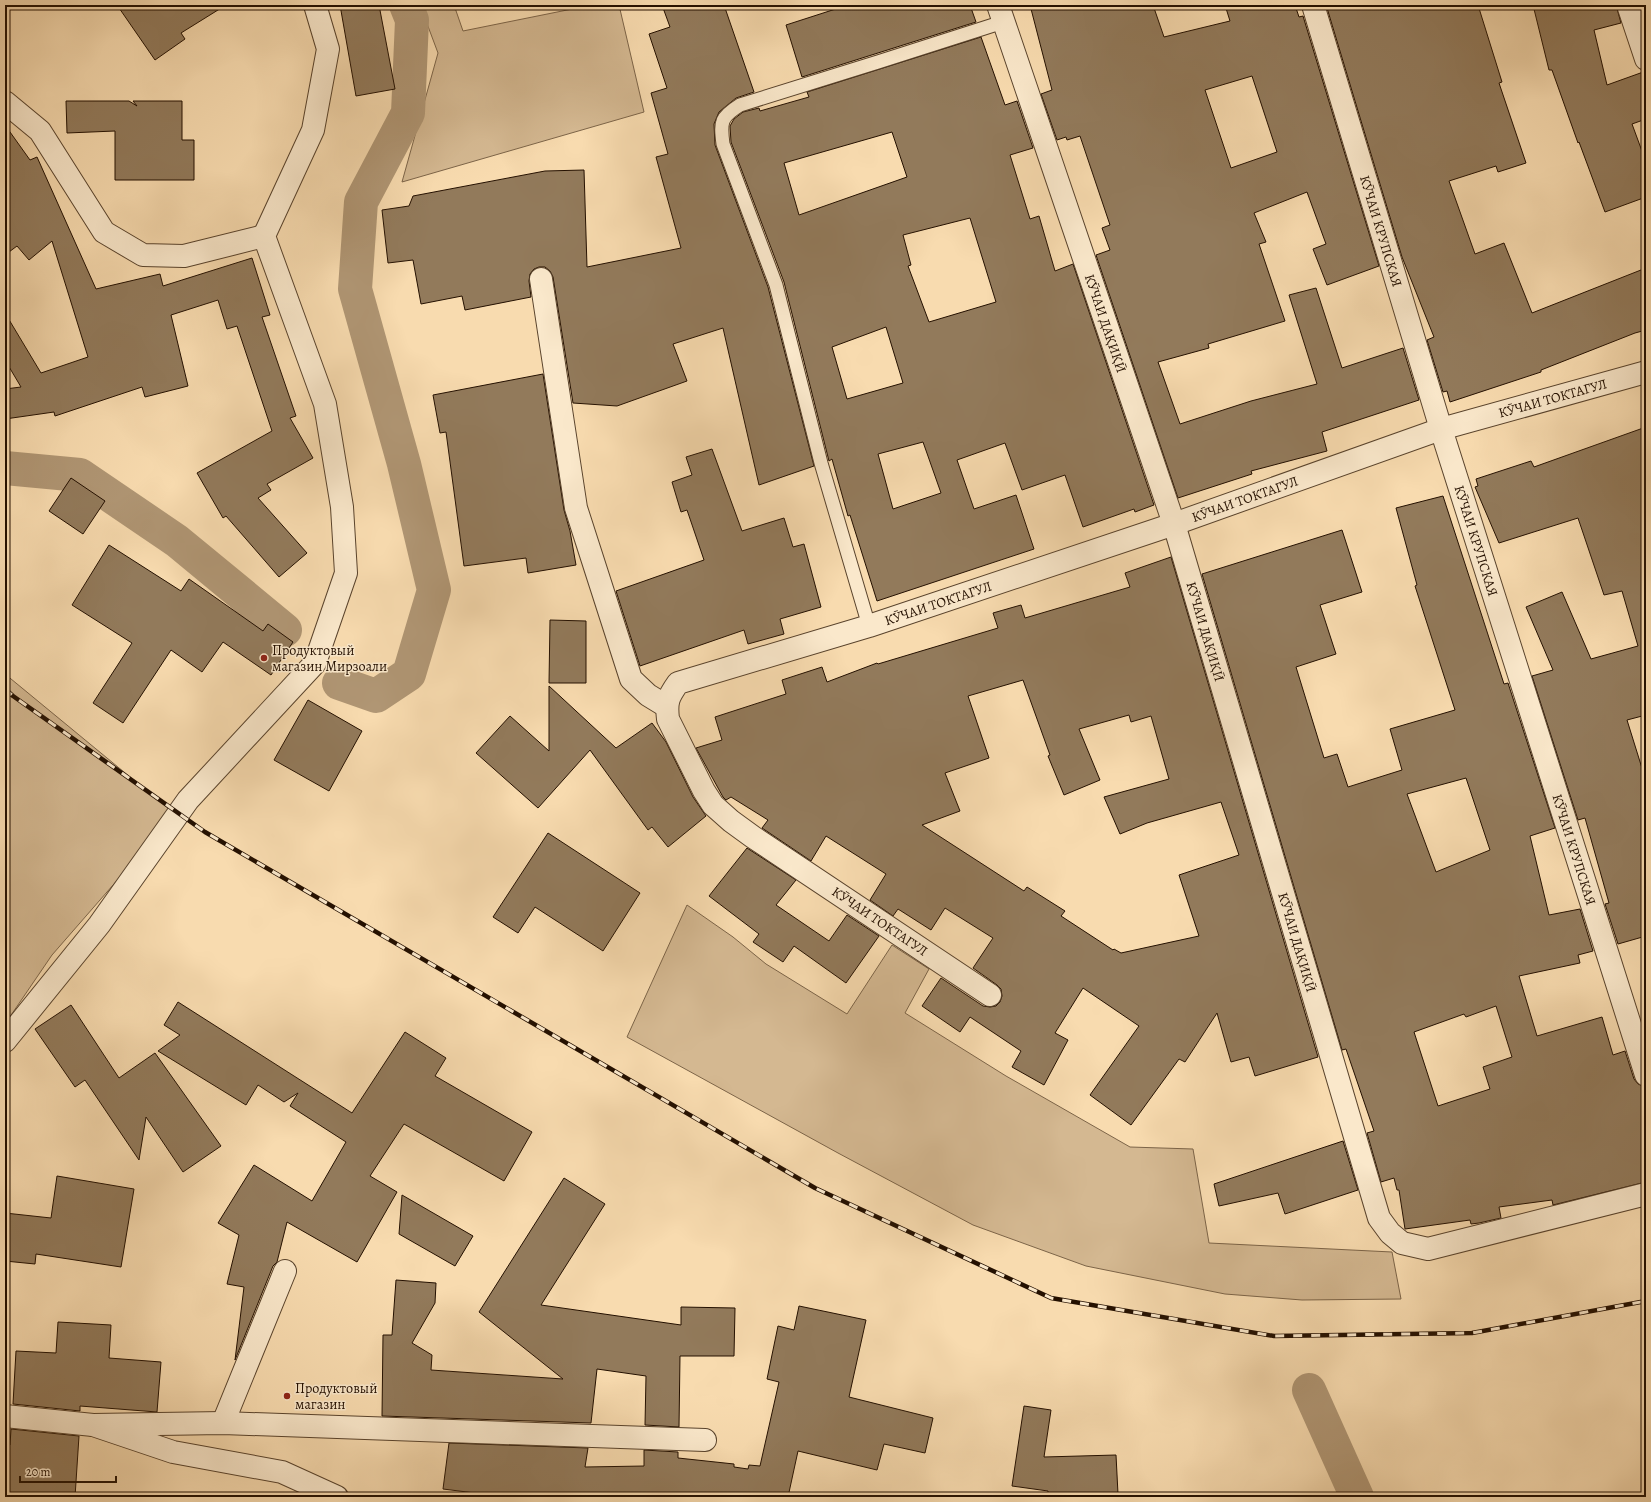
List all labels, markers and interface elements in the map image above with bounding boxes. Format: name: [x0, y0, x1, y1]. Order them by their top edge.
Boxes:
street label: КӮЧАИ КРУПСКАЯ: [1355, 173, 1407, 289]
street label: КӮЧАИ ДАҚИҚӢ: [1080, 271, 1131, 375]
street label: КӮЧАИ ТОКТАГУЛ: [1496, 374, 1609, 423]
street label: КӮЧАИ ТОКТАГУЛ: [1189, 472, 1301, 527]
street label: КӮЧАИ КРУПСКАЯ: [1449, 483, 1503, 599]
street label: КӮЧАИ ТОКТАГУЛ: [882, 577, 994, 630]
street label: КӮЧАИ ДАҚИҚӢ: [1182, 579, 1229, 684]
place label: Продуктовый магазин Мирзоали: [272, 641, 387, 676]
marker: Продуктовый магазин Мирзоали: [259, 653, 269, 663]
street label: КӮЧАИ КРУПСКАЯ: [1547, 792, 1601, 908]
street label: КӮЧАИ ТОКТАГУЛ: [828, 882, 931, 961]
street label: КӮЧАИ ДАҚИҚӢ: [1273, 890, 1321, 994]
place label: Продуктовый магазин: [295, 1379, 377, 1414]
marker: Продуктовый магазин: [282, 1391, 292, 1401]
scale bar: [20, 1458, 116, 1484]
text: 20 m: [26, 1464, 50, 1480]

